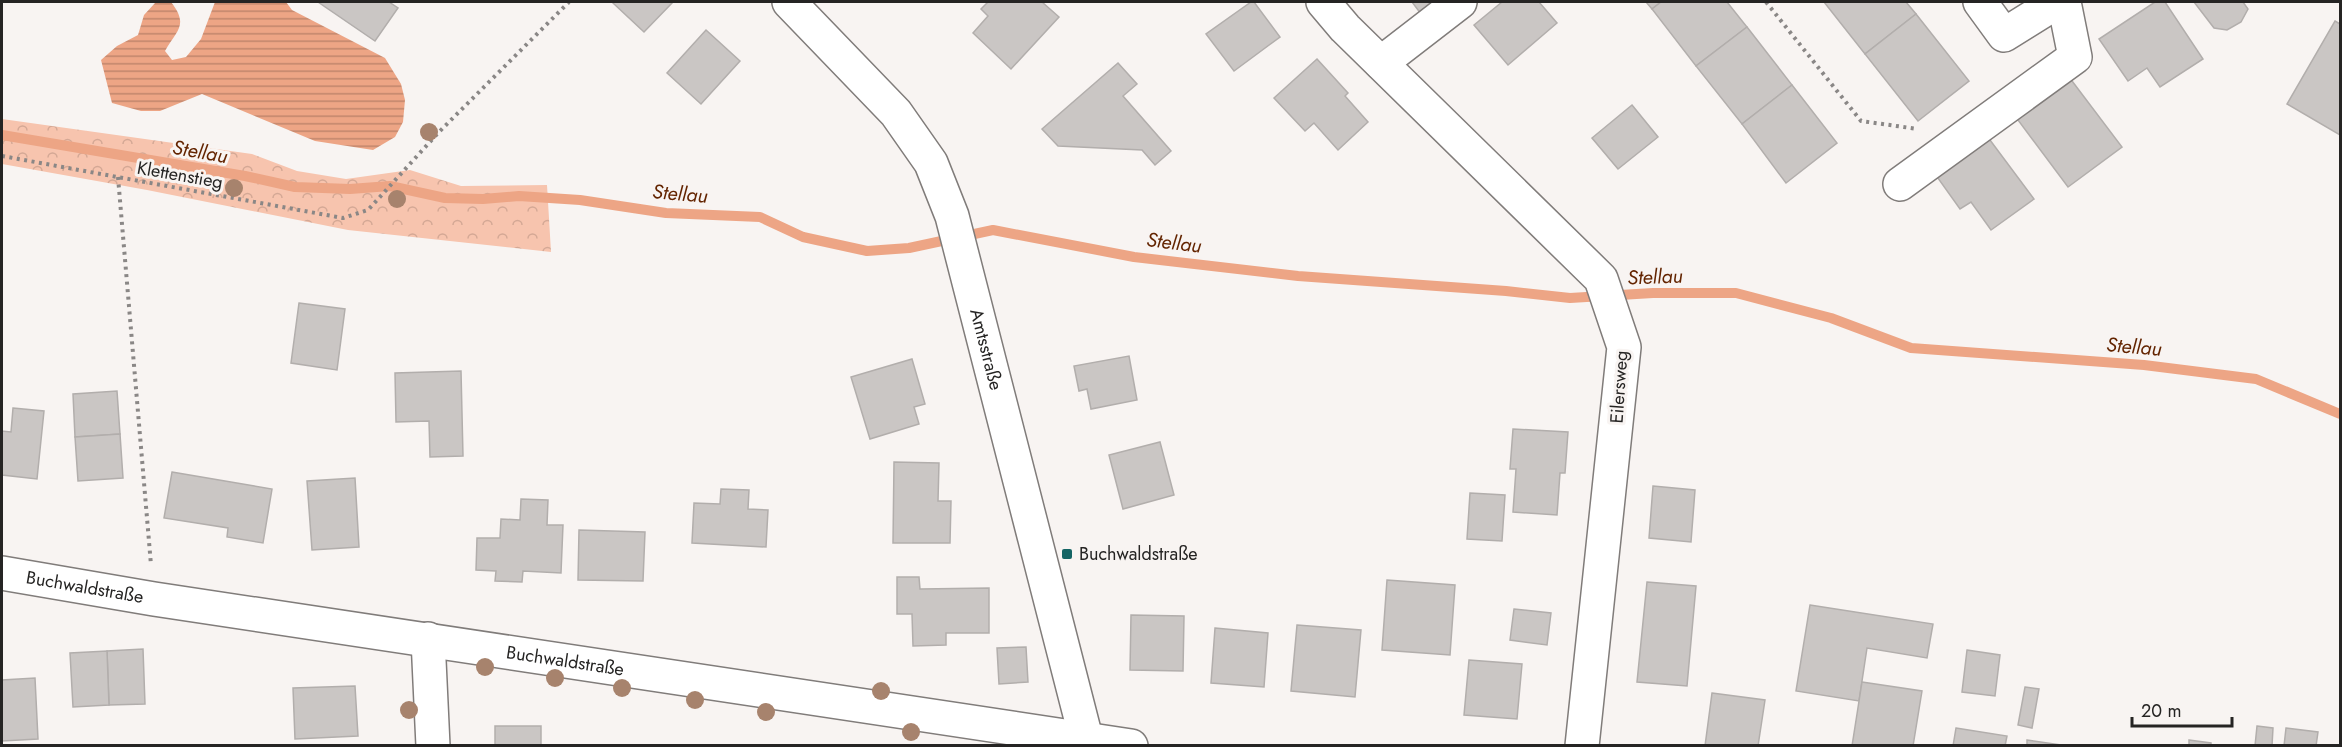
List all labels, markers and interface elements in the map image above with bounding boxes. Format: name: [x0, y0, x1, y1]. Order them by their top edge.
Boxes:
water label: Stellau: [170, 133, 230, 171]
street label: Klettenstieg: [135, 155, 225, 195]
water label: Stellau: [651, 177, 709, 211]
water label: Stellau: [1145, 225, 1203, 261]
water label: Stellau: [1627, 262, 1683, 292]
street label: Amtsstraße: [963, 306, 1009, 393]
water label: Stellau: [2105, 330, 2163, 364]
street label: Eilersweg: [1603, 350, 1635, 424]
place label: Buchwaldstraße: [1079, 541, 1198, 567]
marker: Buchwaldstraße: [1060, 547, 1074, 561]
street label: Buchwaldstraße: [24, 564, 145, 610]
street label: Buchwaldstraße: [505, 639, 626, 683]
scale bar: [2132, 690, 2232, 728]
text: 20 m: [2141, 698, 2181, 724]

